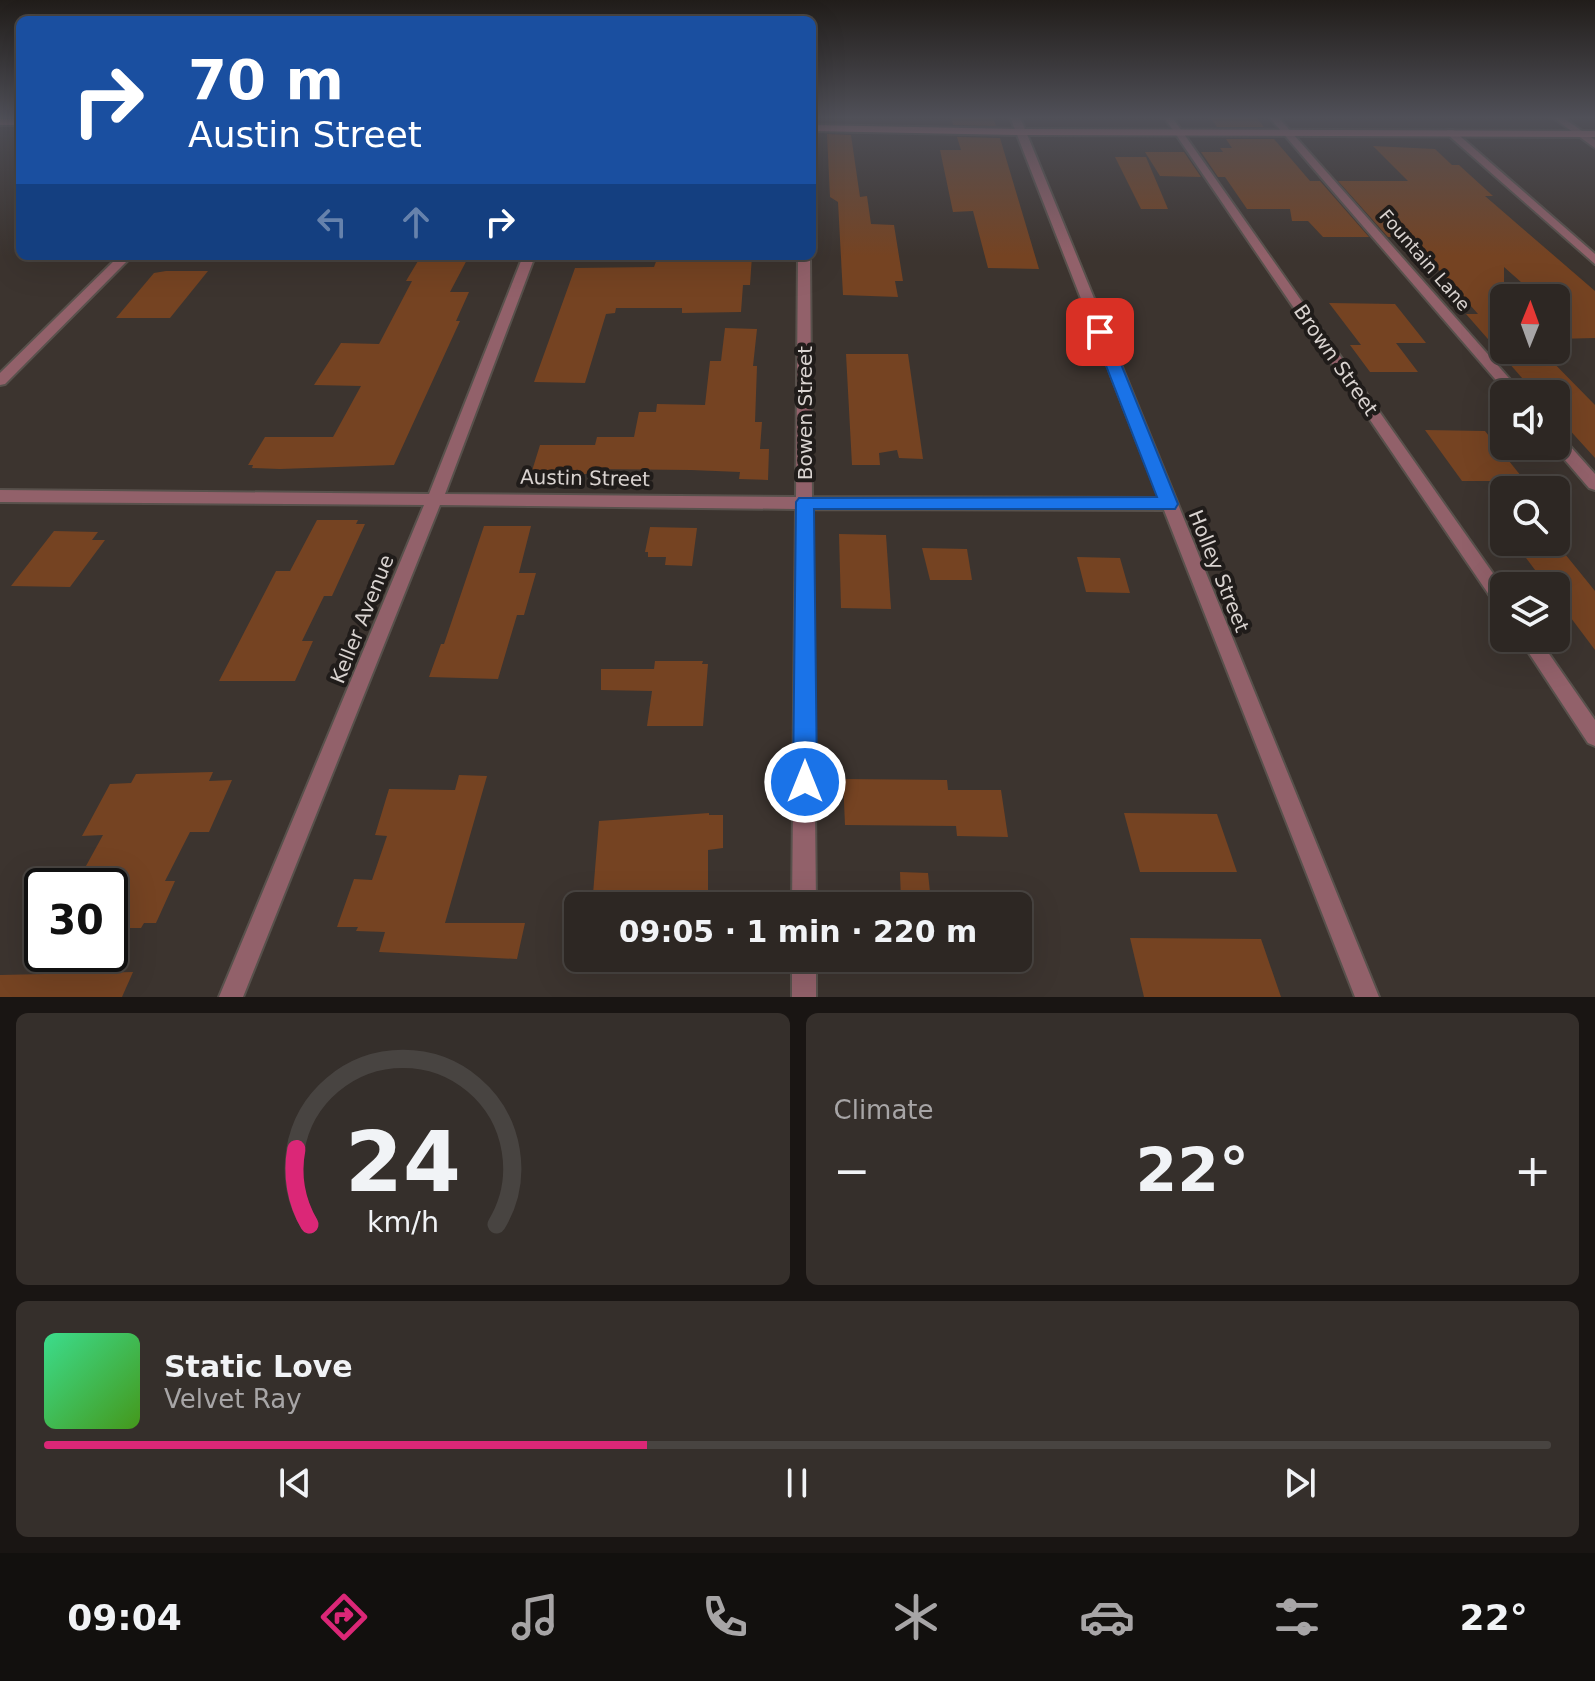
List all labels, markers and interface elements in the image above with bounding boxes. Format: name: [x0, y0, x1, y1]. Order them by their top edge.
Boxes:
text: 70 m: [188, 47, 344, 112]
icon: right: [56, 48, 160, 152]
text: Austin Street: [188, 114, 422, 155]
icon: left: [310, 200, 354, 244]
icon: ahead: [394, 200, 438, 244]
icon: right: [478, 200, 522, 244]
street label: Fountain Lane: [1375, 205, 1475, 315]
north arrow: [1490, 284, 1570, 364]
map controls: [1490, 284, 1570, 652]
pin: [1066, 298, 1134, 366]
street label: Brown Street: [1289, 300, 1383, 420]
icon: arrive: [1078, 310, 1122, 354]
street label: Bowen Street: [793, 346, 817, 480]
button: sound: [1490, 380, 1570, 460]
street label: Austin Street: [520, 465, 650, 491]
button: search: [1490, 476, 1570, 556]
street label: Holley Street: [1184, 506, 1254, 636]
street label: Keller Avenue: [325, 551, 399, 687]
button: layers: [1490, 572, 1570, 652]
position arrow: [763, 740, 847, 824]
speed limit sign: 30: [24, 868, 128, 972]
text: 09:05 · 1 min · 220 m: [619, 914, 977, 949]
text: Climate: [834, 1095, 934, 1125]
text: 24: [345, 1114, 461, 1211]
text: 22°: [1136, 1135, 1249, 1205]
text: −: [834, 1145, 870, 1196]
text: +: [1514, 1145, 1551, 1196]
text: km/h: [367, 1205, 439, 1239]
text: Static Love: [164, 1349, 353, 1384]
text: Velvet Ray: [164, 1384, 302, 1414]
icon: previous: [273, 1461, 317, 1505]
icon: pause: [775, 1461, 819, 1505]
icon: next: [1278, 1461, 1322, 1505]
icon: directions: [316, 1589, 372, 1645]
icon: music: [507, 1589, 563, 1645]
icon: phone: [697, 1589, 753, 1645]
icon: climate: [888, 1589, 944, 1645]
icon: car: [1079, 1589, 1135, 1645]
icon: filters: [1269, 1589, 1325, 1645]
text: 09:04: [67, 1597, 182, 1638]
text: 22°: [1460, 1597, 1528, 1638]

